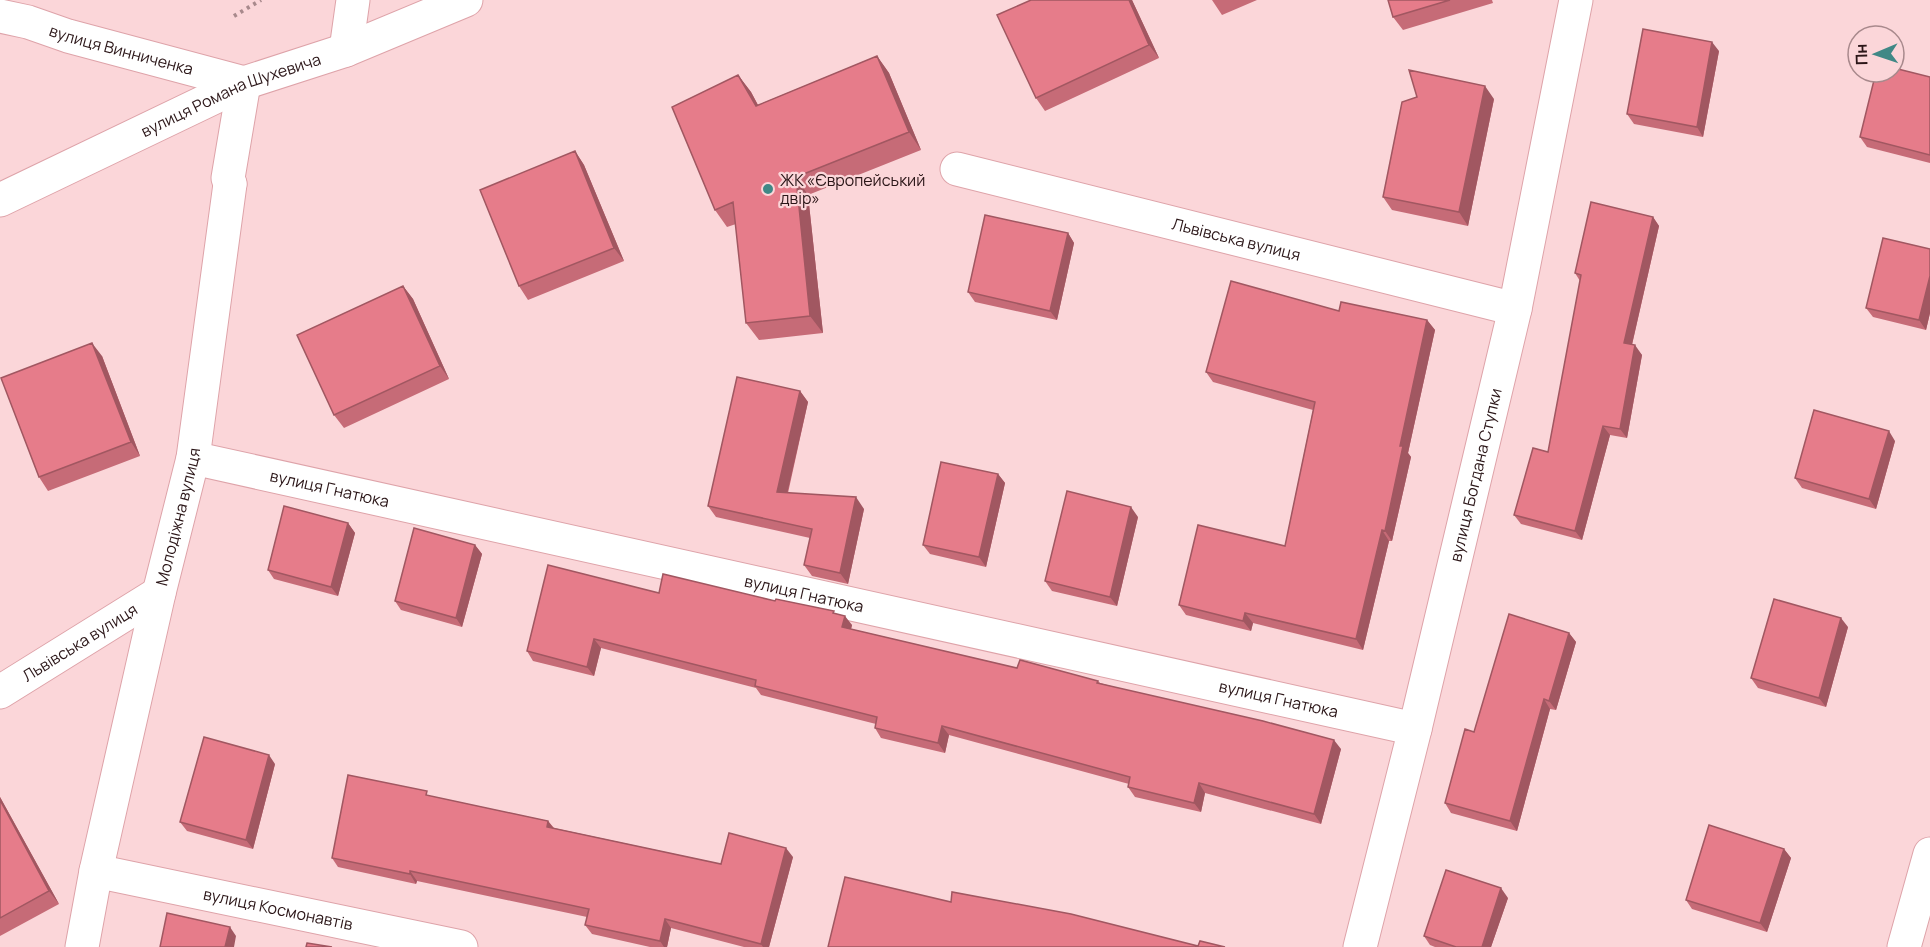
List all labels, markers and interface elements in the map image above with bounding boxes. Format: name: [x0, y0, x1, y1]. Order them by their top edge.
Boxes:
street label: вулиця Винниченка: [46, 19, 196, 80]
north arrow: [1846, 24, 1906, 84]
text: Пн: [1850, 43, 1872, 66]
street label: вулиця Романа Шухевича: [137, 48, 324, 142]
place label: ЖК «Європейський двір»: [780, 169, 925, 209]
marker: ЖК «Європейський двір»: [761, 182, 775, 196]
street label: Львівська вулиця: [1170, 212, 1303, 266]
street label: вулиця Богдана Ступки: [1444, 386, 1507, 564]
street label: Молодіжна вулиця: [150, 446, 205, 588]
street label: вулиця Гнатюка: [268, 464, 391, 512]
street label: вулиця Гнатюка: [743, 570, 866, 617]
street label: Львівська вулиця: [18, 598, 141, 686]
street label: вулиця Гнатюка: [1217, 675, 1340, 723]
street label: вулиця Космонавтів: [201, 883, 355, 935]

